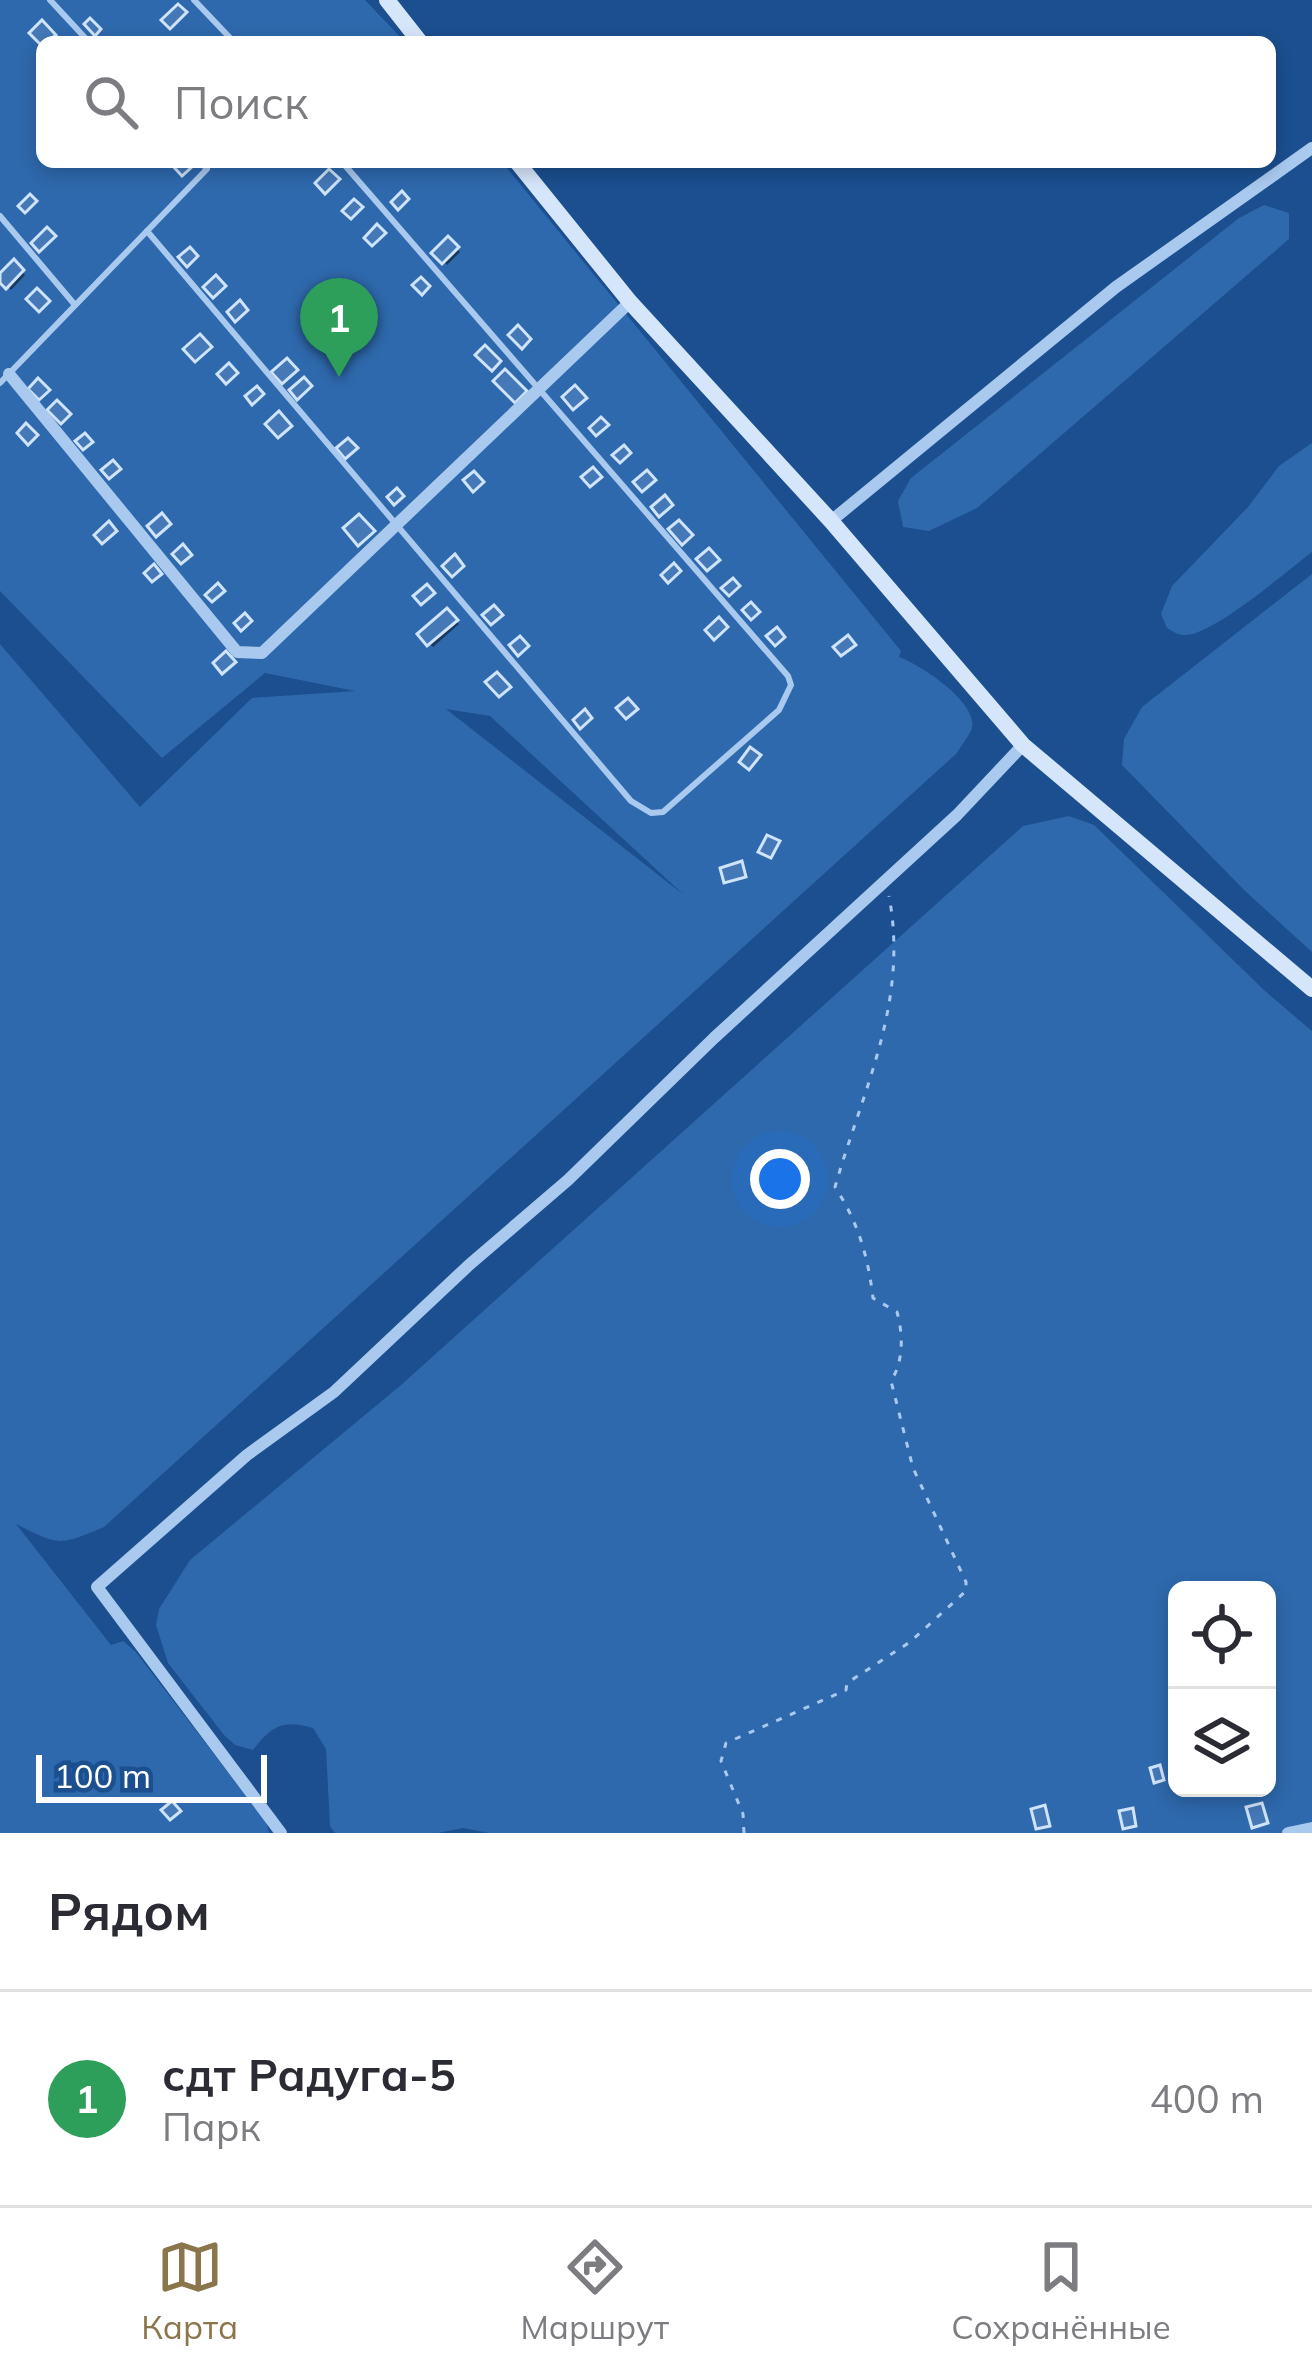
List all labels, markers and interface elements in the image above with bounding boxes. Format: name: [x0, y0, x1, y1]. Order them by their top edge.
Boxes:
search box: [36, 36, 1276, 168]
icon: search: [78, 69, 144, 135]
text: Поиск: [174, 74, 308, 130]
pin: 1: [300, 278, 378, 377]
your location: [750, 1149, 810, 1209]
map controls: [1168, 1581, 1276, 1797]
button: locate: [1168, 1581, 1276, 1689]
button: layers: [1168, 1689, 1276, 1797]
scale bar: [36, 1749, 267, 1802]
text: 100 m: [54, 1755, 151, 1796]
text: Рядом: [48, 1879, 210, 1943]
text: сдт Радуга-5: [162, 2046, 456, 2102]
text: 1: [75, 2074, 99, 2123]
text: 400 m: [1149, 2074, 1264, 2123]
text: Парк: [162, 2102, 260, 2151]
tab: Карта: [141, 2234, 238, 2347]
tab: Маршрут: [521, 2234, 669, 2347]
tab: Сохранённые: [951, 2234, 1171, 2347]

